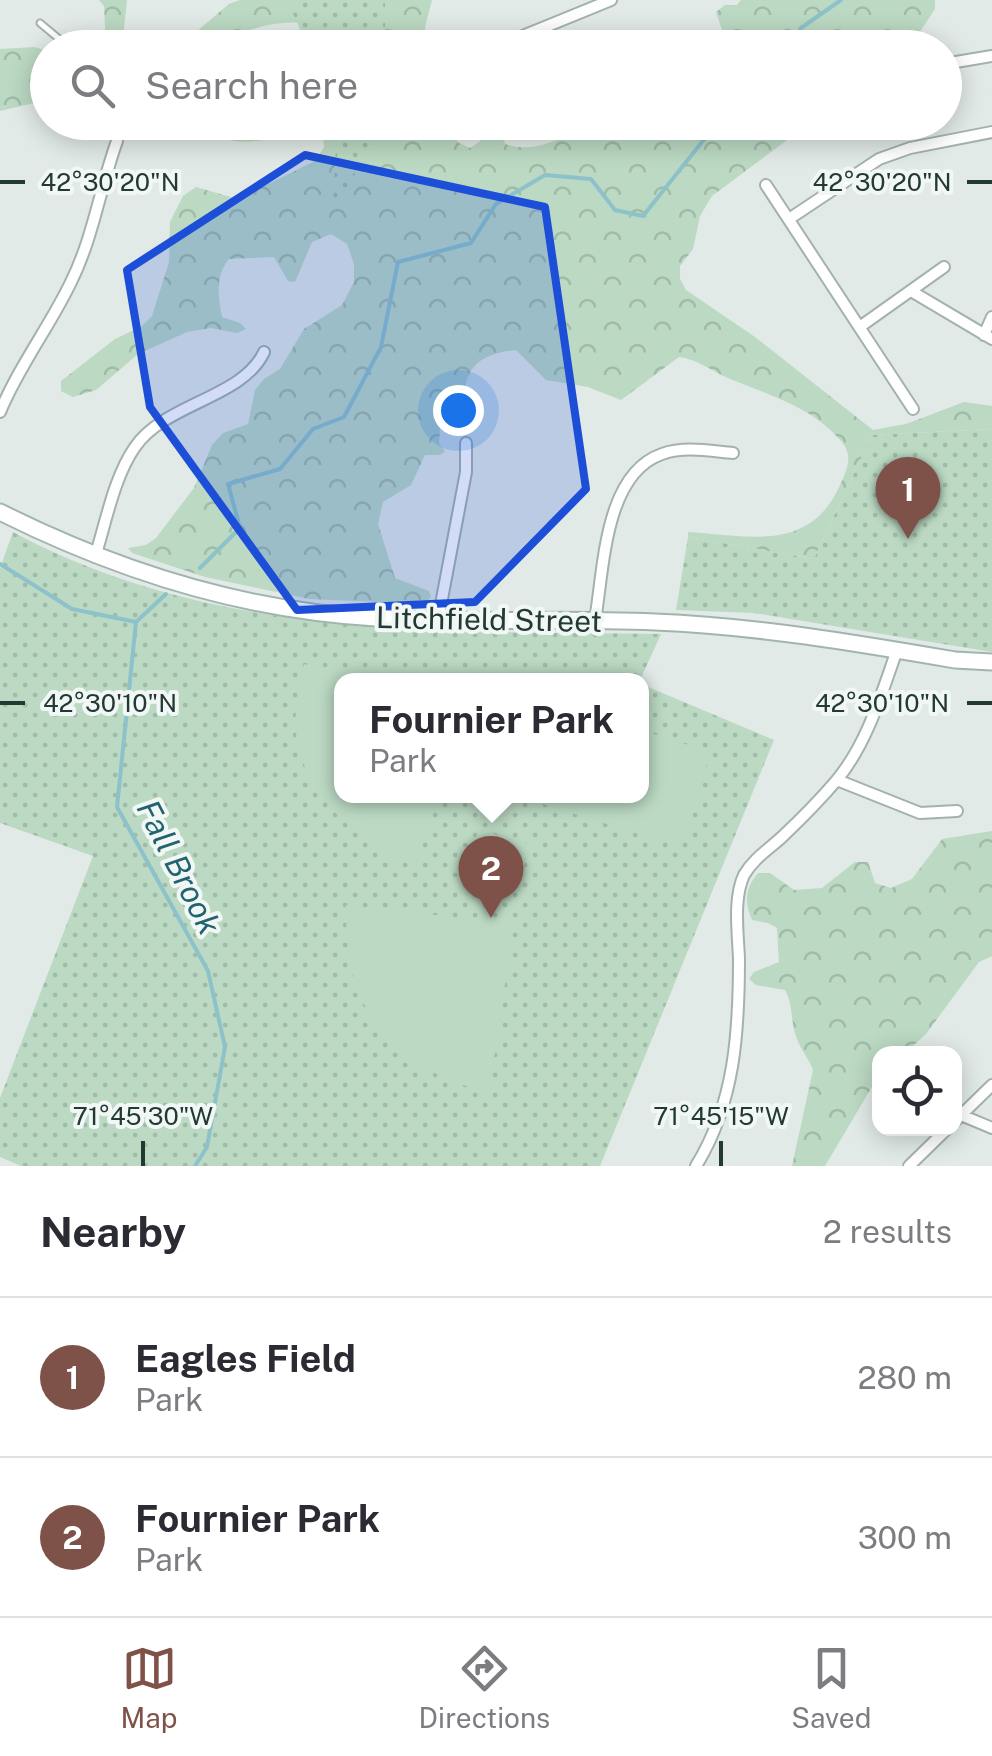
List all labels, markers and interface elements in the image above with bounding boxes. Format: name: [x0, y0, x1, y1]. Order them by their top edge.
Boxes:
search box: [30, 30, 962, 140]
icon: search: [65, 58, 120, 113]
text: Search here: [145, 63, 358, 108]
text: 42°30'20"N: [41, 167, 179, 197]
text: 42°30'20"N: [813, 167, 951, 197]
your location: [433, 385, 484, 436]
pin: 1: [876, 456, 940, 539]
street label: Litchfield Street: [376, 599, 602, 639]
popup: [334, 673, 649, 803]
text: 42°30'10"N: [43, 688, 177, 718]
text: 42°30'10"N: [815, 688, 949, 718]
text: Fournier Park: [369, 697, 614, 742]
text: Park: [369, 742, 437, 779]
water label: Fall Brook: [129, 794, 229, 941]
pin: 2: [458, 836, 524, 918]
map controls: [872, 1046, 962, 1136]
button: locate: [872, 1046, 962, 1136]
text: 71°45'30"W: [73, 1101, 213, 1131]
text: 71°45'15"W: [653, 1101, 789, 1131]
text: Nearby: [40, 1207, 186, 1256]
text: 2 results: [823, 1213, 952, 1250]
text: Eagles Field: [135, 1336, 356, 1381]
text: 1: [66, 1359, 79, 1396]
text: 280 m: [857, 1359, 952, 1396]
text: Park: [135, 1381, 203, 1418]
text: Fournier Park: [135, 1496, 380, 1541]
text: 2: [62, 1519, 83, 1556]
text: 300 m: [858, 1519, 952, 1556]
text: Park: [135, 1541, 203, 1578]
tab: Map: [121, 1641, 177, 1734]
tab: Directions: [419, 1641, 550, 1734]
tab: Saved: [791, 1641, 871, 1734]

